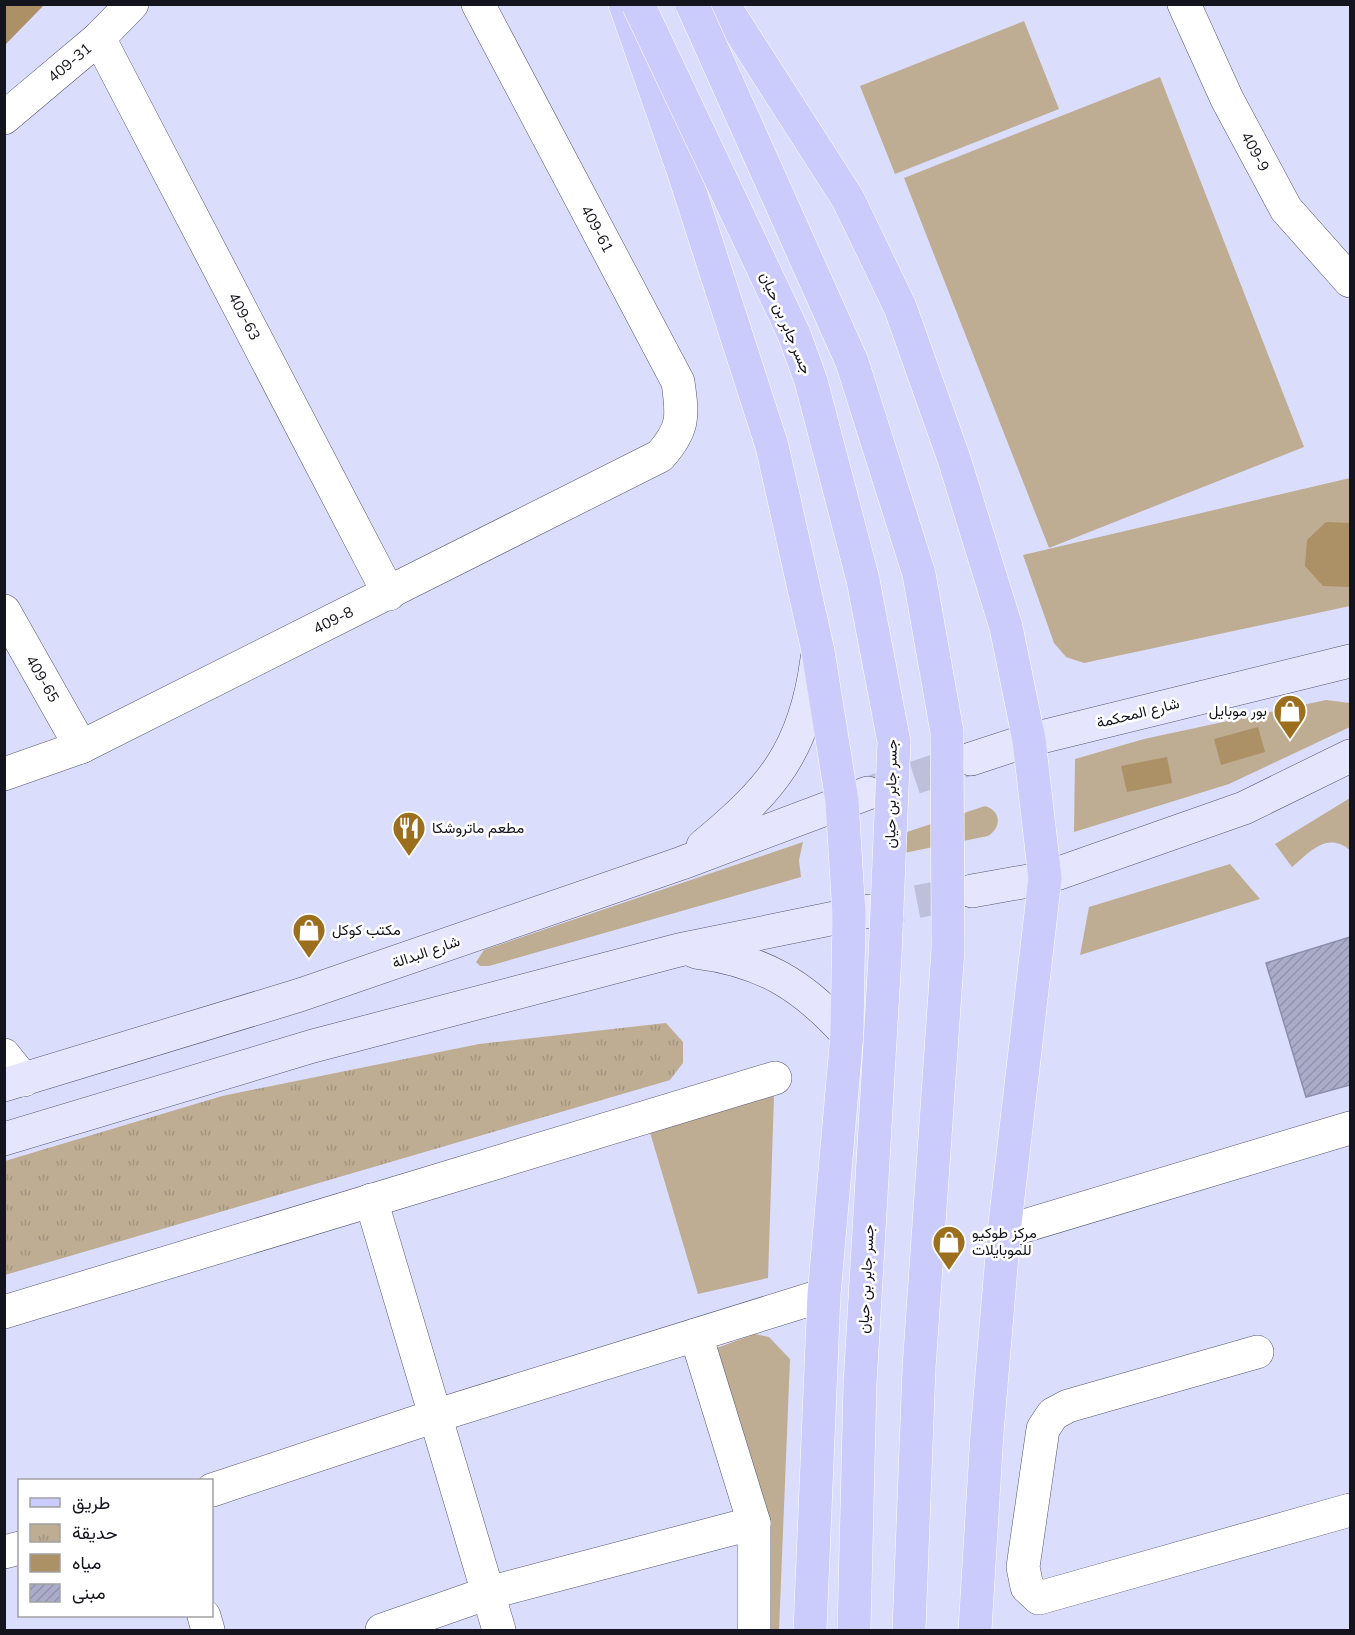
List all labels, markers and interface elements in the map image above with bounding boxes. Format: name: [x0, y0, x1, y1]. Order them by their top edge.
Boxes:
street label: 409-31: [44, 38, 96, 87]
street label: 409-9: [1236, 128, 1274, 175]
street label: 409-61: [576, 202, 618, 256]
street label: جسر جابر بن حيان: [755, 269, 817, 377]
street label: 409-63: [223, 289, 265, 344]
street label: 409-8: [310, 602, 357, 639]
street label: 409-65: [21, 652, 64, 706]
street label: شارع المحكمة: [1094, 693, 1182, 734]
shop icon: بور موبايل: [1272, 693, 1308, 740]
place label: بور موبايل: [1209, 701, 1267, 721]
street label: جسر جابر بن حيان: [880, 739, 902, 849]
restaurant icon: مطعم ماتروشكا: [391, 810, 427, 857]
place label: مطعم ماتروشكا: [432, 818, 524, 838]
shop icon: مكتب كوكل: [291, 912, 327, 959]
place label: مكتب كوكل: [332, 920, 401, 940]
street label: شارع البدالة: [389, 931, 463, 974]
place label: مركز طوكيو للموبايلات: [972, 1223, 1037, 1260]
street label: جسر جابر بن حيان: [853, 1224, 879, 1334]
shop icon: مركز طوكيو للموبايلات: [931, 1224, 967, 1271]
legend: [18, 1479, 213, 1617]
text: طريق: [72, 1491, 110, 1515]
text: حديقة: [72, 1521, 118, 1545]
text: مياه: [72, 1551, 101, 1575]
text: مبنى: [72, 1581, 106, 1605]

